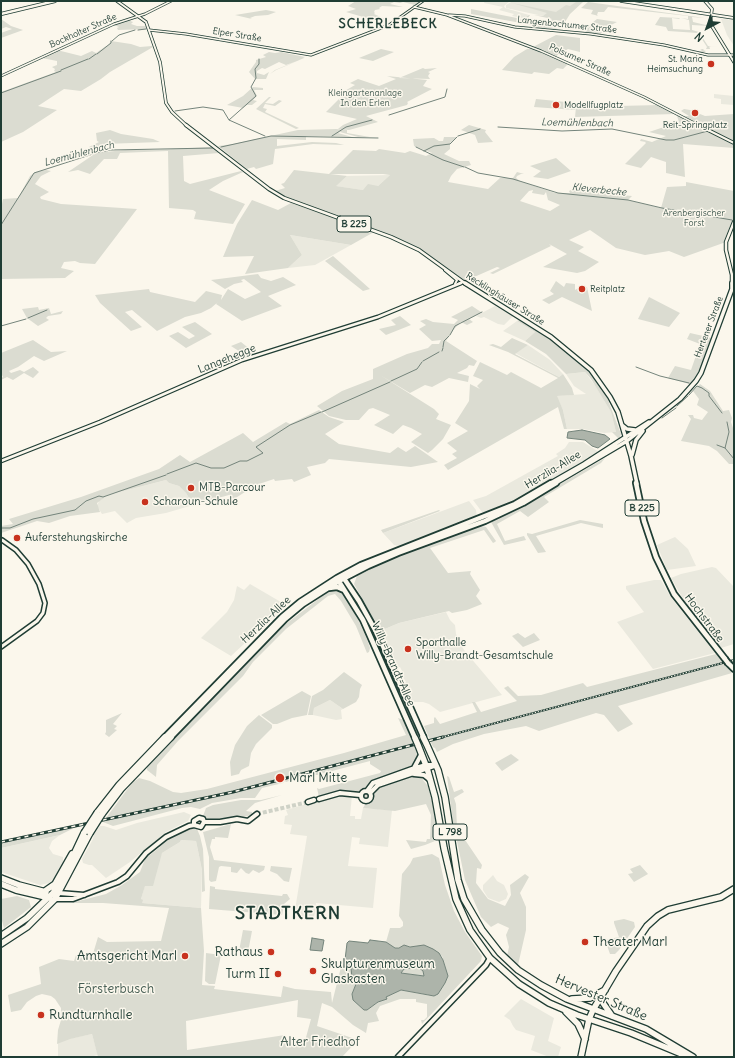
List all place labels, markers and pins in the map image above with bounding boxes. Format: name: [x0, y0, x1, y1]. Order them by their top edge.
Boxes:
place label: St. Maria Heimsuchung: [647, 54, 703, 75]
marker: St. Maria Heimsuchung: [706, 59, 716, 69]
marker: Modellfugplatz: [551, 100, 561, 110]
place label: Modellfugplatz: [564, 100, 623, 110]
marker: Reit-Springplatz: [690, 108, 700, 118]
place label: Reit-Springplatz: [663, 120, 727, 130]
marker: Reitplatz: [577, 284, 587, 294]
place label: Reitplatz: [590, 284, 625, 294]
place label: MTB-Parcour: [199, 481, 265, 495]
marker: MTB-Parcour: [186, 483, 196, 493]
place label: Scharoun-Schule: [153, 495, 238, 509]
marker: Scharoun-Schule: [140, 497, 150, 507]
place label: Auferstehungskirche: [25, 531, 127, 545]
marker: Auferstehungskirche: [12, 533, 22, 543]
place label: Sporthalle Willy-Brandt-Gesamtschule: [416, 636, 553, 662]
marker: Sporthalle Willy-Brandt-Gesamtschule: [403, 644, 413, 654]
place label: Marl Mitte: [289, 770, 347, 786]
marker: Marl Mitte: [274, 772, 286, 784]
place label: Theater Marl: [593, 934, 667, 950]
marker: Theater Marl: [580, 937, 590, 947]
place label: Rathaus: [215, 944, 263, 960]
marker: Rathaus: [266, 947, 276, 957]
place label: Amtsgericht Marl: [77, 948, 177, 964]
marker: Amtsgericht Marl: [180, 951, 190, 961]
place label: Skulpturenmuseum Glaskasten: [321, 956, 435, 987]
place label: Turm II: [225, 966, 270, 982]
marker: Skulpturenmuseum Glaskasten: [308, 966, 318, 976]
marker: Turm II: [273, 969, 283, 979]
place label: Rundturnhalle: [49, 1007, 133, 1023]
marker: Rundturnhalle: [36, 1010, 46, 1020]

